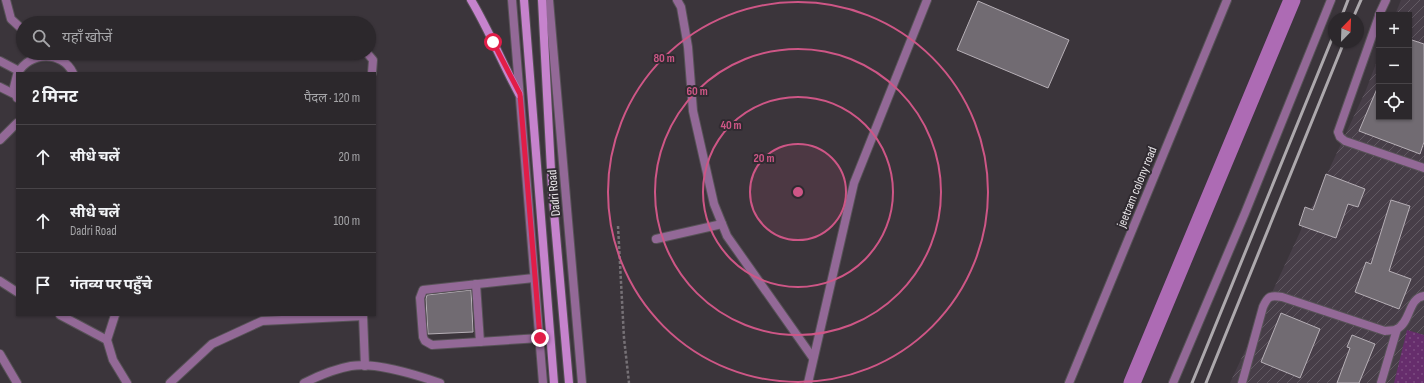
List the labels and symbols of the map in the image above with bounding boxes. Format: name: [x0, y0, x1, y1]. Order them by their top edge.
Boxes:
north arrow: [1328, 12, 1364, 48]
route start: [484, 33, 502, 51]
text: 80 m: [653, 51, 675, 66]
text: 60 m: [686, 84, 708, 99]
text: 40 m: [720, 118, 742, 133]
street label: jeetram colony road: [1113, 144, 1161, 231]
text: 20 m: [754, 151, 774, 166]
street label: Dadri Road: [544, 169, 564, 217]
centre of rings: [791, 185, 805, 199]
route end: [531, 329, 549, 347]

